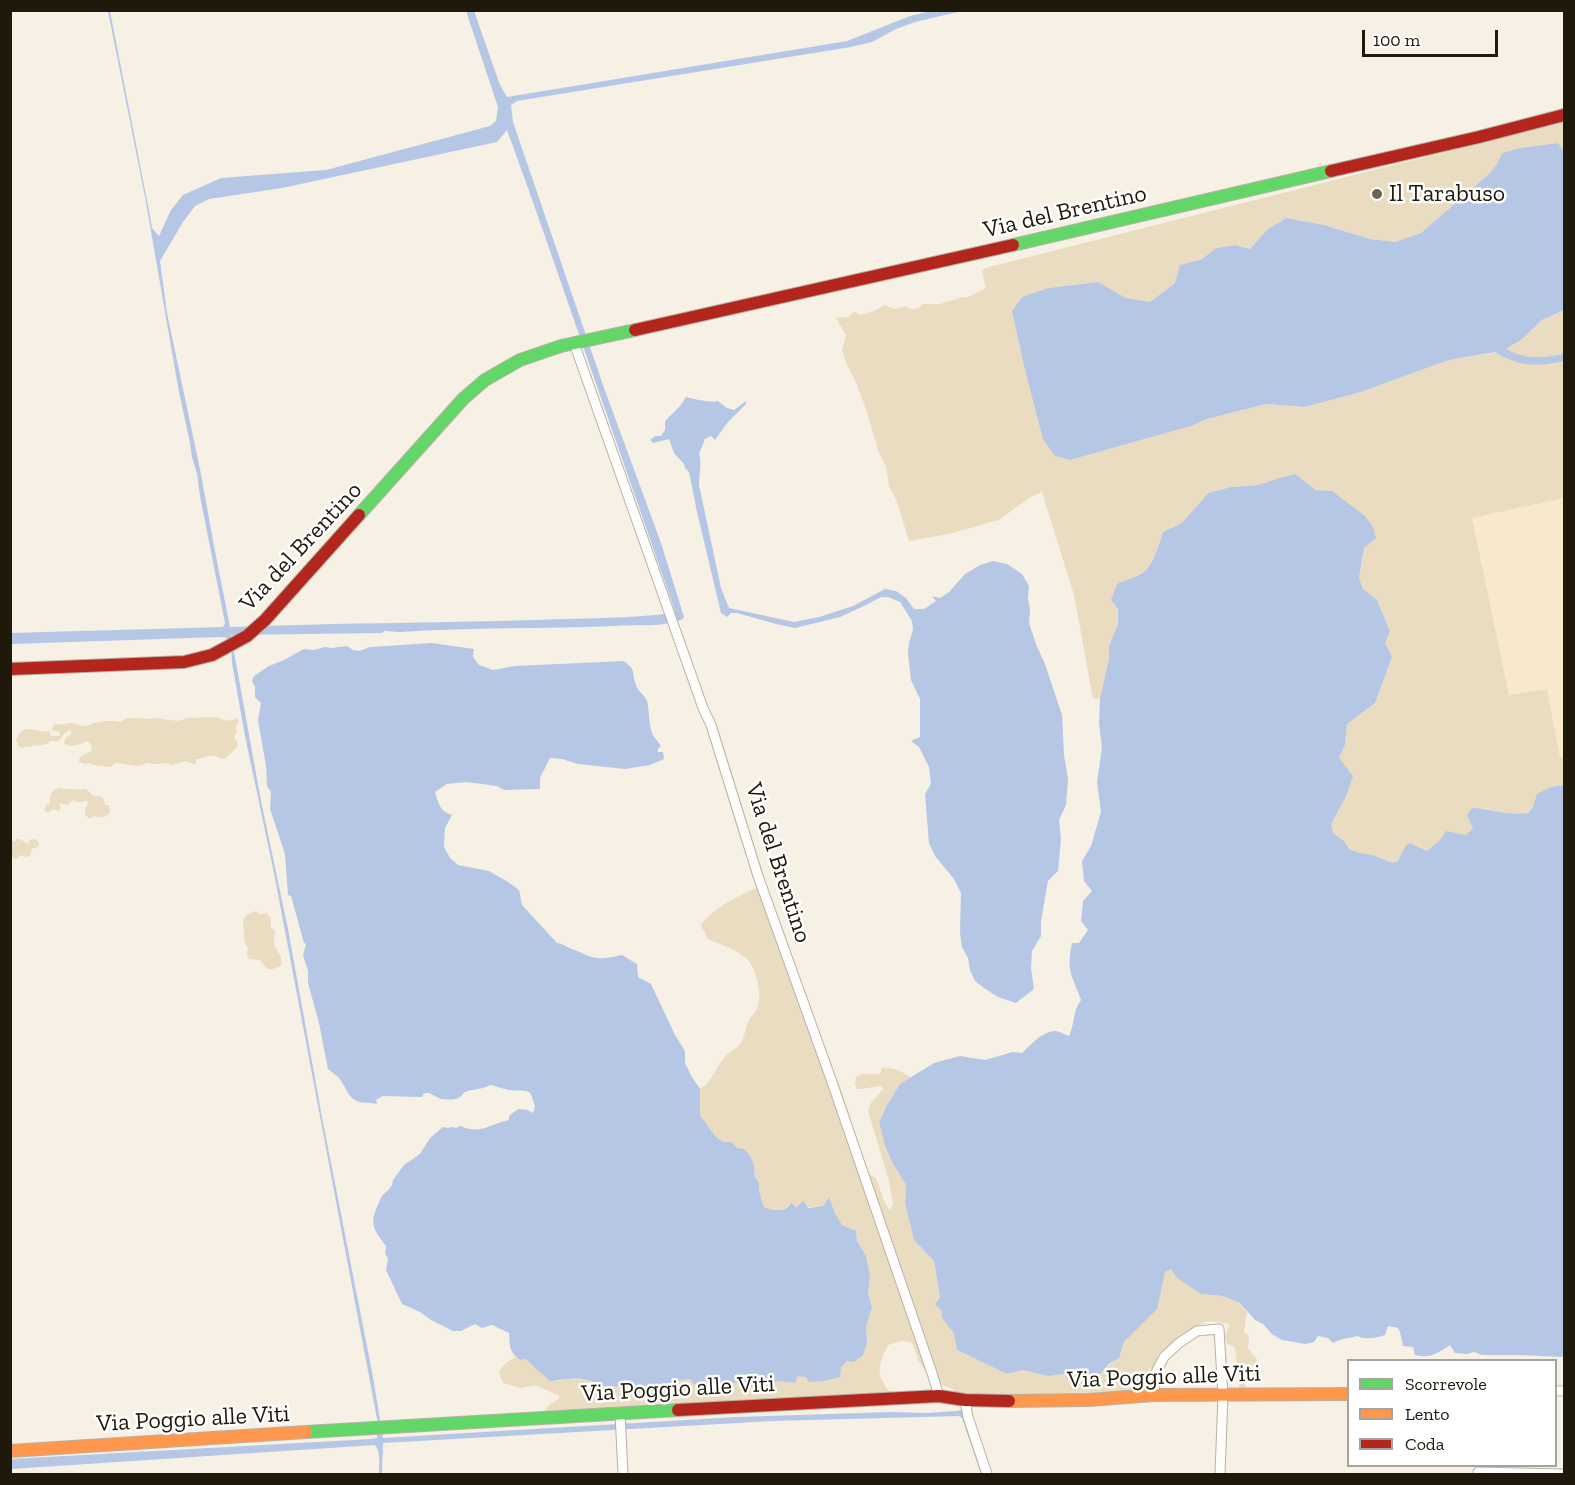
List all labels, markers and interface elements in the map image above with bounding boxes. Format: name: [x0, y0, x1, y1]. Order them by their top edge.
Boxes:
scale bar: [1365, 18, 1502, 56]
text: 100 m: [1373, 29, 1420, 51]
street label: Via del Brentino: [981, 179, 1149, 245]
place label: Il Tarabuso: [1389, 180, 1505, 208]
marker: Il Tarabuso: [1370, 187, 1384, 201]
street label: Via del Brentino: [234, 476, 368, 618]
street label: Via del Brentino: [739, 779, 817, 947]
street label: Via Poggio alle Viti: [1067, 1359, 1261, 1395]
legend: [1347, 1359, 1557, 1467]
street label: Via Poggio alle Viti: [581, 1370, 775, 1408]
text: Scorrevole: [1405, 1373, 1487, 1395]
street label: Via Poggio alle Viti: [96, 1400, 290, 1438]
text: Lento: [1405, 1403, 1450, 1425]
text: Coda: [1405, 1433, 1444, 1455]

